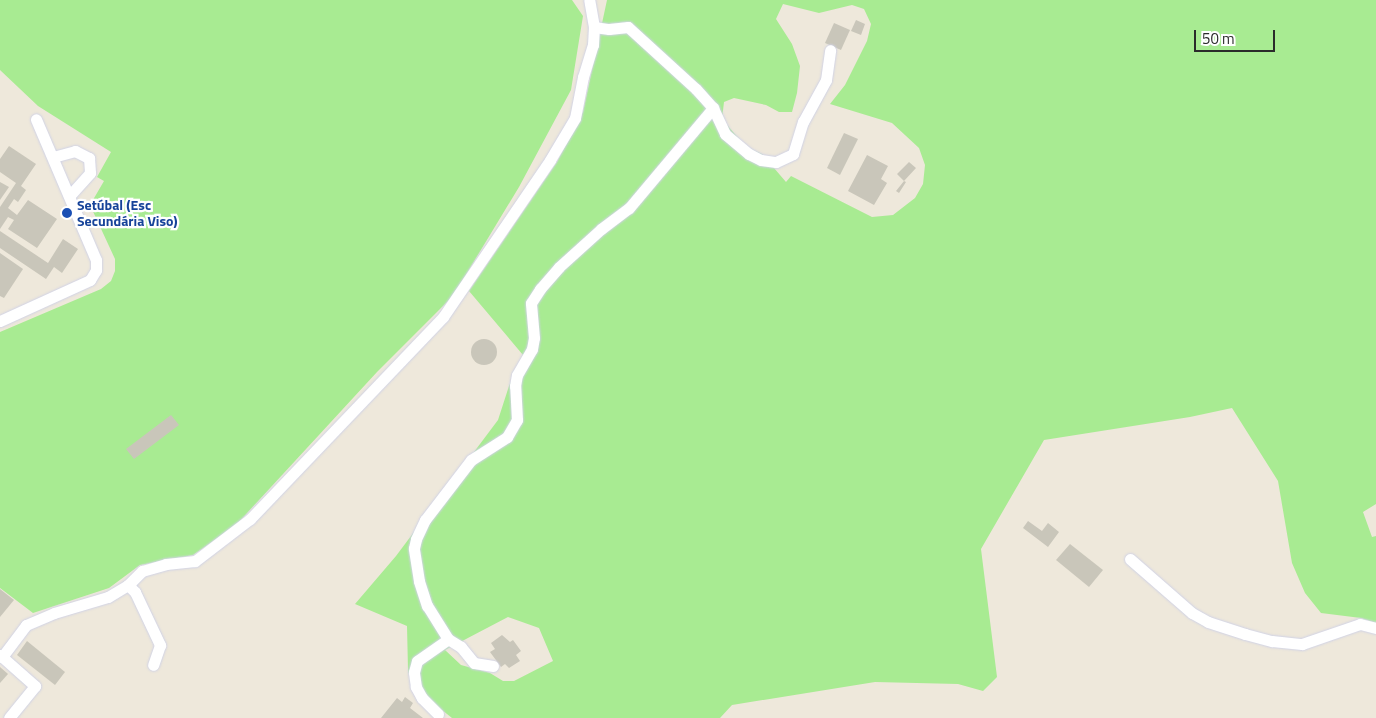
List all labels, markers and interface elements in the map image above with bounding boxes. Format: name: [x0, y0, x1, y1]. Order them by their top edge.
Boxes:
scale bar: [1196, 20, 1277, 52]
text: 50 m: [1202, 27, 1235, 50]
place label: Setúbal (Esc Secundária Viso): [77, 197, 178, 230]
marker: Setúbal (Esc Secundária Viso): [61, 207, 73, 219]

